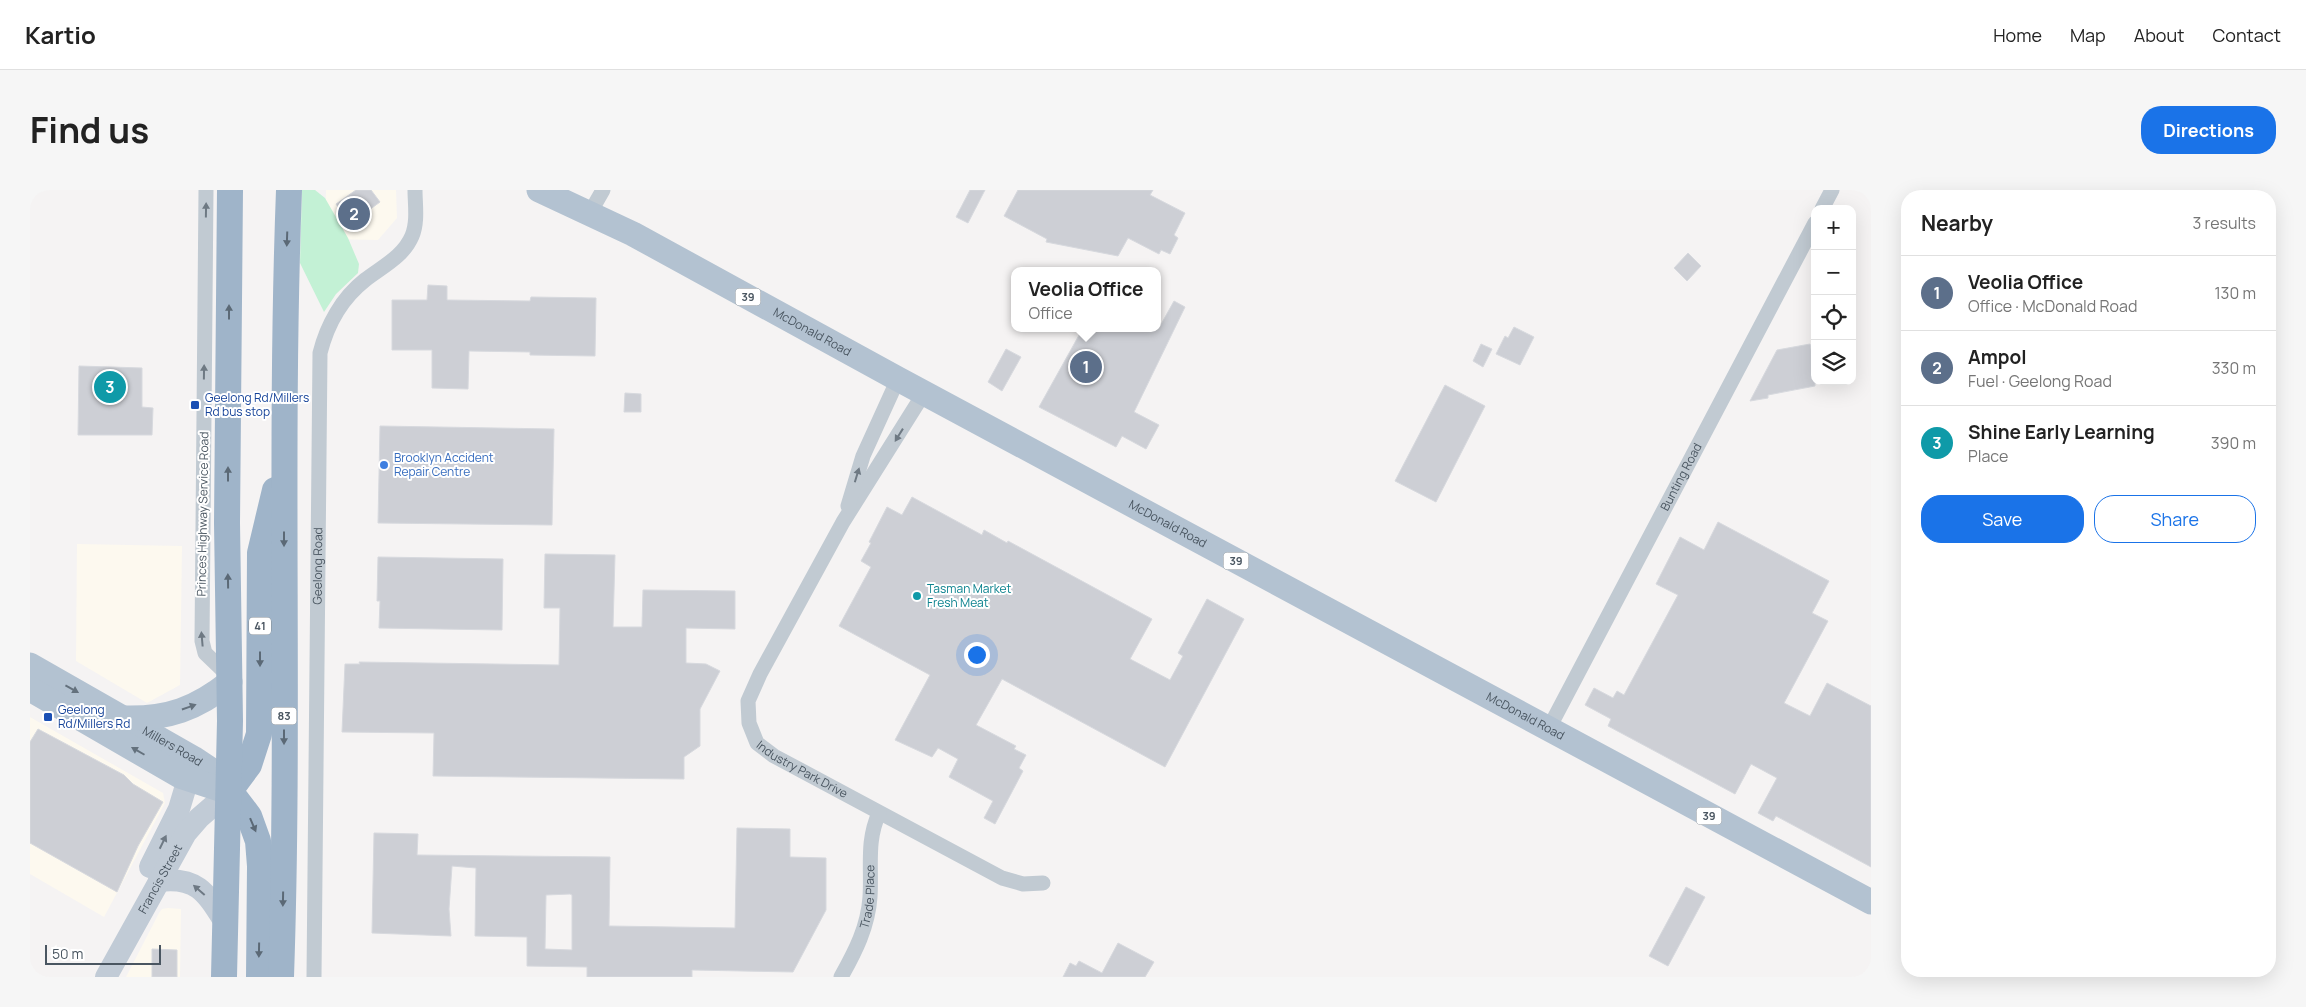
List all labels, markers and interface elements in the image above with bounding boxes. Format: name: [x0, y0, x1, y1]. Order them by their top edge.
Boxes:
text: Kartio: [25, 18, 96, 51]
text: Home: [1993, 23, 2042, 47]
text: Map: [2070, 23, 2106, 47]
text: About: [2134, 23, 2184, 47]
text: Contact: [2212, 23, 2281, 47]
text: Find us: [30, 106, 149, 154]
button: Directions: [2141, 106, 2276, 154]
pin: 2: [338, 195, 370, 233]
one-way arrow: [202, 201, 210, 217]
map controls: [1811, 205, 1856, 385]
button: +: [1811, 205, 1856, 250]
text: Nearby: [1921, 209, 1993, 237]
text: 3 results: [2193, 212, 2256, 234]
one-way arrow: [283, 231, 291, 247]
button: −: [1811, 250, 1856, 295]
popup: [1011, 267, 1161, 332]
text: Veolia Office: [1968, 269, 2083, 295]
text: Veolia Office: [1028, 276, 1144, 302]
text: 1: [1933, 282, 1941, 304]
text: 130 m: [2214, 282, 2256, 304]
road number: 39: [736, 288, 760, 305]
button: locate: [1811, 295, 1856, 340]
text: Office · McDonald Road: [1968, 295, 2137, 317]
text: Office: [1028, 302, 1073, 324]
street label: McDonald Road: [770, 303, 854, 360]
one-way arrow: [225, 304, 233, 320]
button: layers: [1811, 340, 1856, 385]
text: Ampol: [1968, 344, 2027, 370]
pin: 1: [1070, 348, 1102, 386]
text: 2: [1932, 357, 1942, 379]
text: 330 m: [2212, 357, 2256, 379]
one-way arrow: [200, 364, 208, 380]
pin: 3: [94, 368, 126, 406]
text: Fuel · Geelong Road: [1968, 370, 2112, 392]
place label: Geelong Rd/Millers Rd bus stop: [205, 389, 309, 420]
marker: Geelong Rd/Millers Rd bus stop: [189, 399, 201, 411]
text: Shine Early Learning: [1968, 419, 2155, 445]
one-way arrow: [894, 428, 904, 441]
street label: Princes Highway Service Road: [193, 431, 212, 596]
text: 3: [1932, 432, 1942, 454]
text: 390 m: [2211, 432, 2256, 454]
street label: Bunting Road: [1656, 440, 1706, 514]
text: Place: [1968, 445, 2008, 467]
place label: Brooklyn Accident Repair Centre: [394, 449, 494, 480]
marker: Brooklyn Accident Repair Centre: [378, 459, 390, 471]
one-way arrow: [224, 466, 232, 482]
one-way arrow: [854, 467, 862, 482]
button: Save: [1921, 495, 2084, 543]
button: Share: [2094, 495, 2256, 543]
street label: McDonald Road: [1126, 496, 1210, 551]
street label: Geelong Road: [309, 527, 326, 605]
one-way arrow: [280, 531, 288, 547]
road number: 39: [1224, 552, 1248, 570]
one-way arrow: [224, 572, 232, 588]
place label: Tasman Market Fresh Meat: [927, 580, 1012, 611]
marker: Tasman Market Fresh Meat: [911, 590, 923, 602]
road number: 41: [249, 618, 271, 634]
one-way arrow: [198, 631, 206, 647]
your location: [964, 642, 990, 668]
one-way arrow: [256, 651, 264, 667]
one-way arrow: [65, 685, 80, 693]
street label: McDonald Road: [1483, 688, 1568, 744]
place label: Geelong Rd/Millers Rd: [58, 701, 130, 732]
one-way arrow: [182, 703, 197, 710]
road number: 83: [272, 708, 296, 724]
marker: Geelong Rd/Millers Rd: [42, 711, 54, 723]
street label: Millers Road: [139, 722, 206, 770]
one-way arrow: [280, 729, 288, 745]
street label: Industry Park Drive: [753, 736, 851, 802]
one-way arrow: [131, 747, 144, 756]
road number: 39: [1696, 808, 1722, 824]
one-way arrow: [249, 818, 257, 833]
one-way arrow: [159, 835, 167, 849]
street label: Francis Street: [134, 841, 186, 917]
street label: Trade Place: [855, 865, 878, 931]
one-way arrow: [193, 884, 206, 895]
one-way arrow: [279, 891, 287, 907]
scale bar: [45, 942, 161, 965]
one-way arrow: [255, 942, 263, 958]
text: 50 m: [52, 944, 83, 963]

